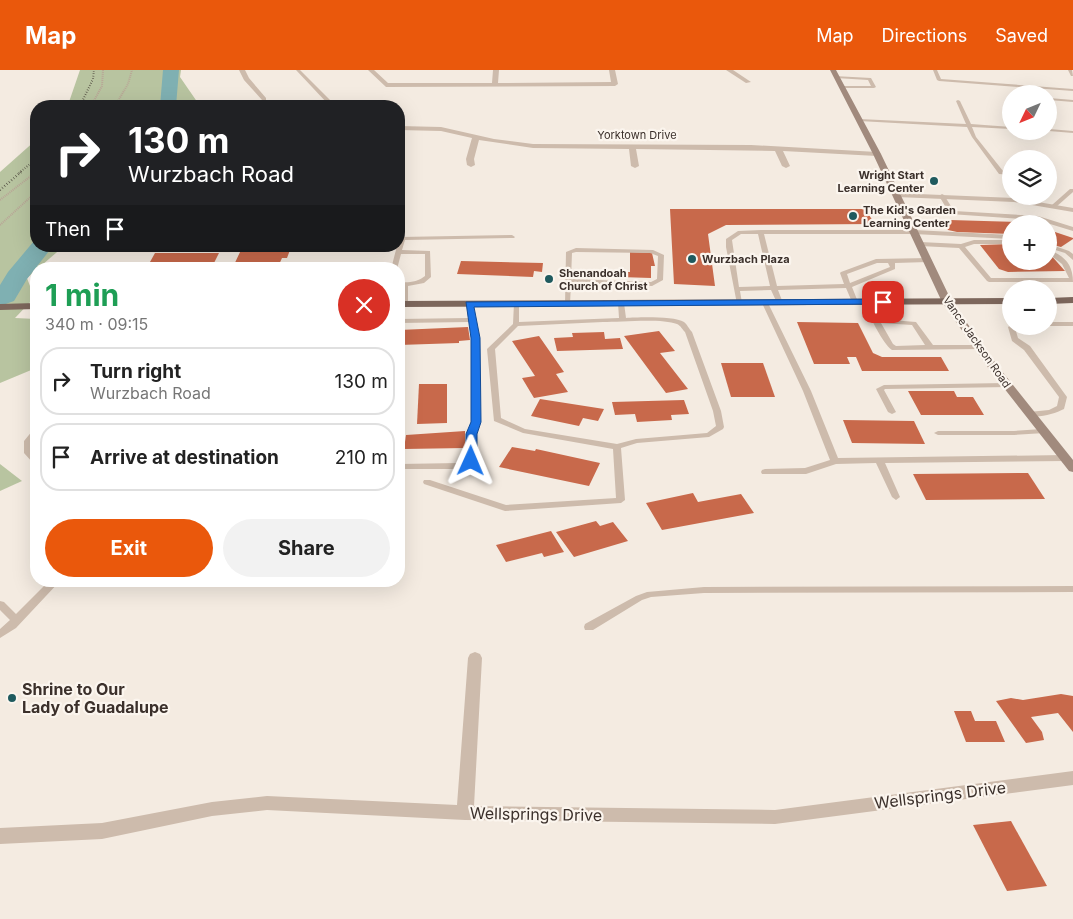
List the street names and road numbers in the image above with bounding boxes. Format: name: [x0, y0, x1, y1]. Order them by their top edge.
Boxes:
street label: Yorktown Drive: [597, 128, 677, 142]
street label: Vance Jackson Road: [940, 293, 1014, 391]
street label: Wellsprings Drive: [873, 777, 1007, 813]
street label: Wellsprings Drive: [470, 803, 602, 825]

